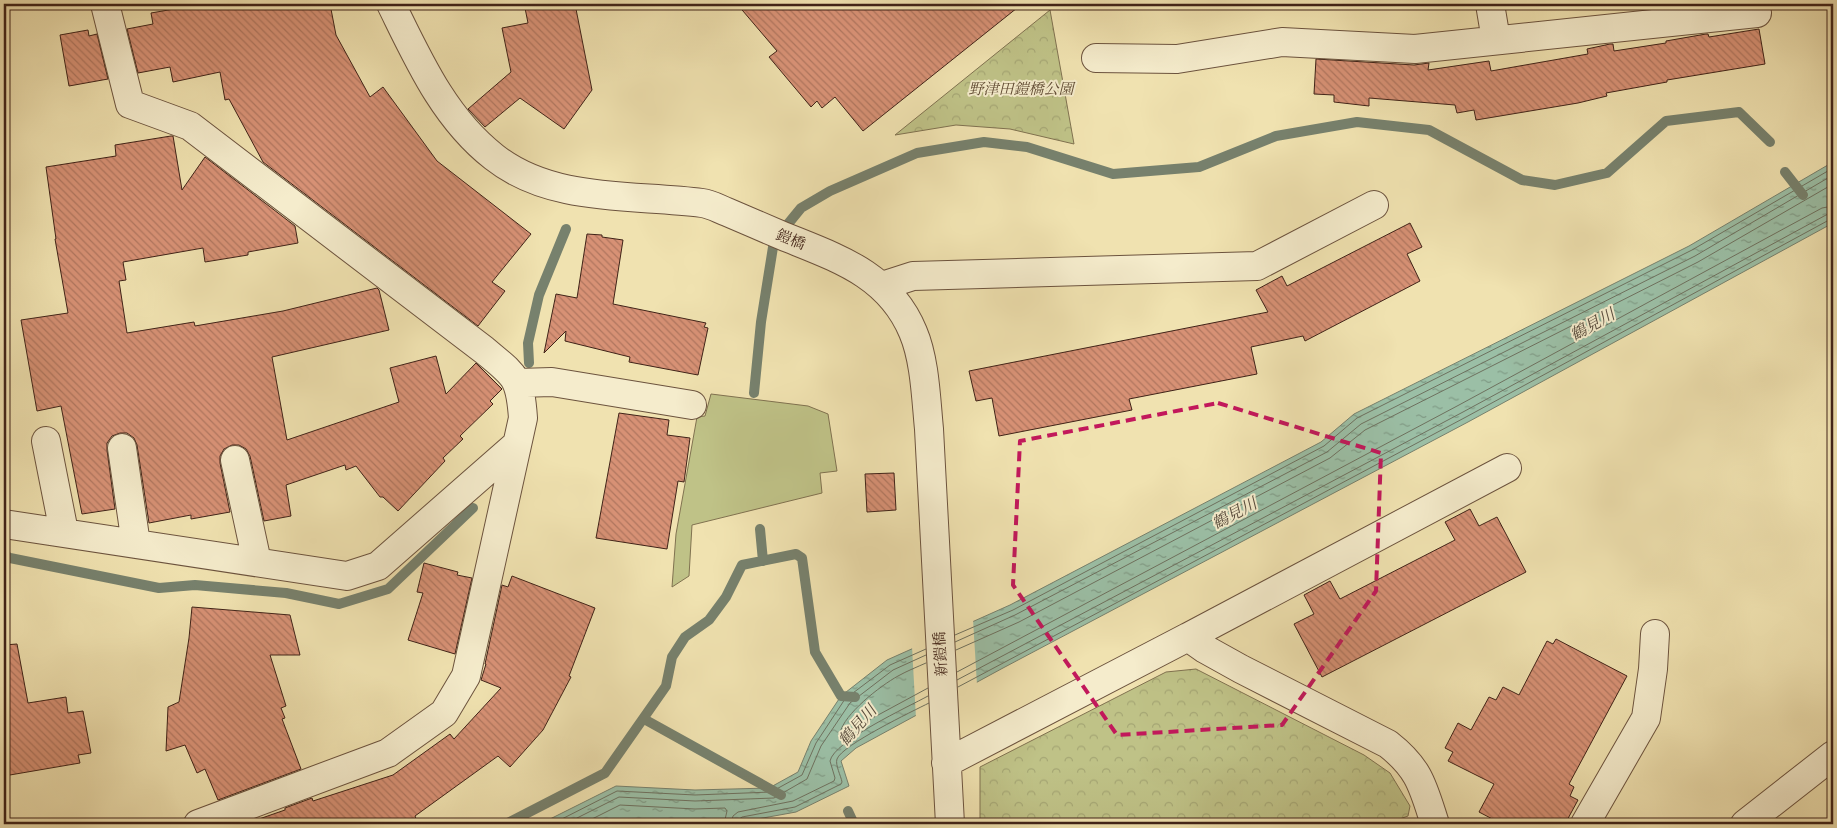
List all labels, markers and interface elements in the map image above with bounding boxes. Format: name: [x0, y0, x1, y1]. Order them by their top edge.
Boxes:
park label: 野津田鎧橋公園: [968, 79, 1076, 98]
street label: 鎧橋: [774, 225, 808, 253]
water label: 鶴見川: [1566, 303, 1620, 344]
water label: 鶴見川: [1208, 492, 1262, 533]
street label: 新鎧橋: [929, 631, 951, 677]
water label: 鶴見川: [834, 699, 882, 750]

